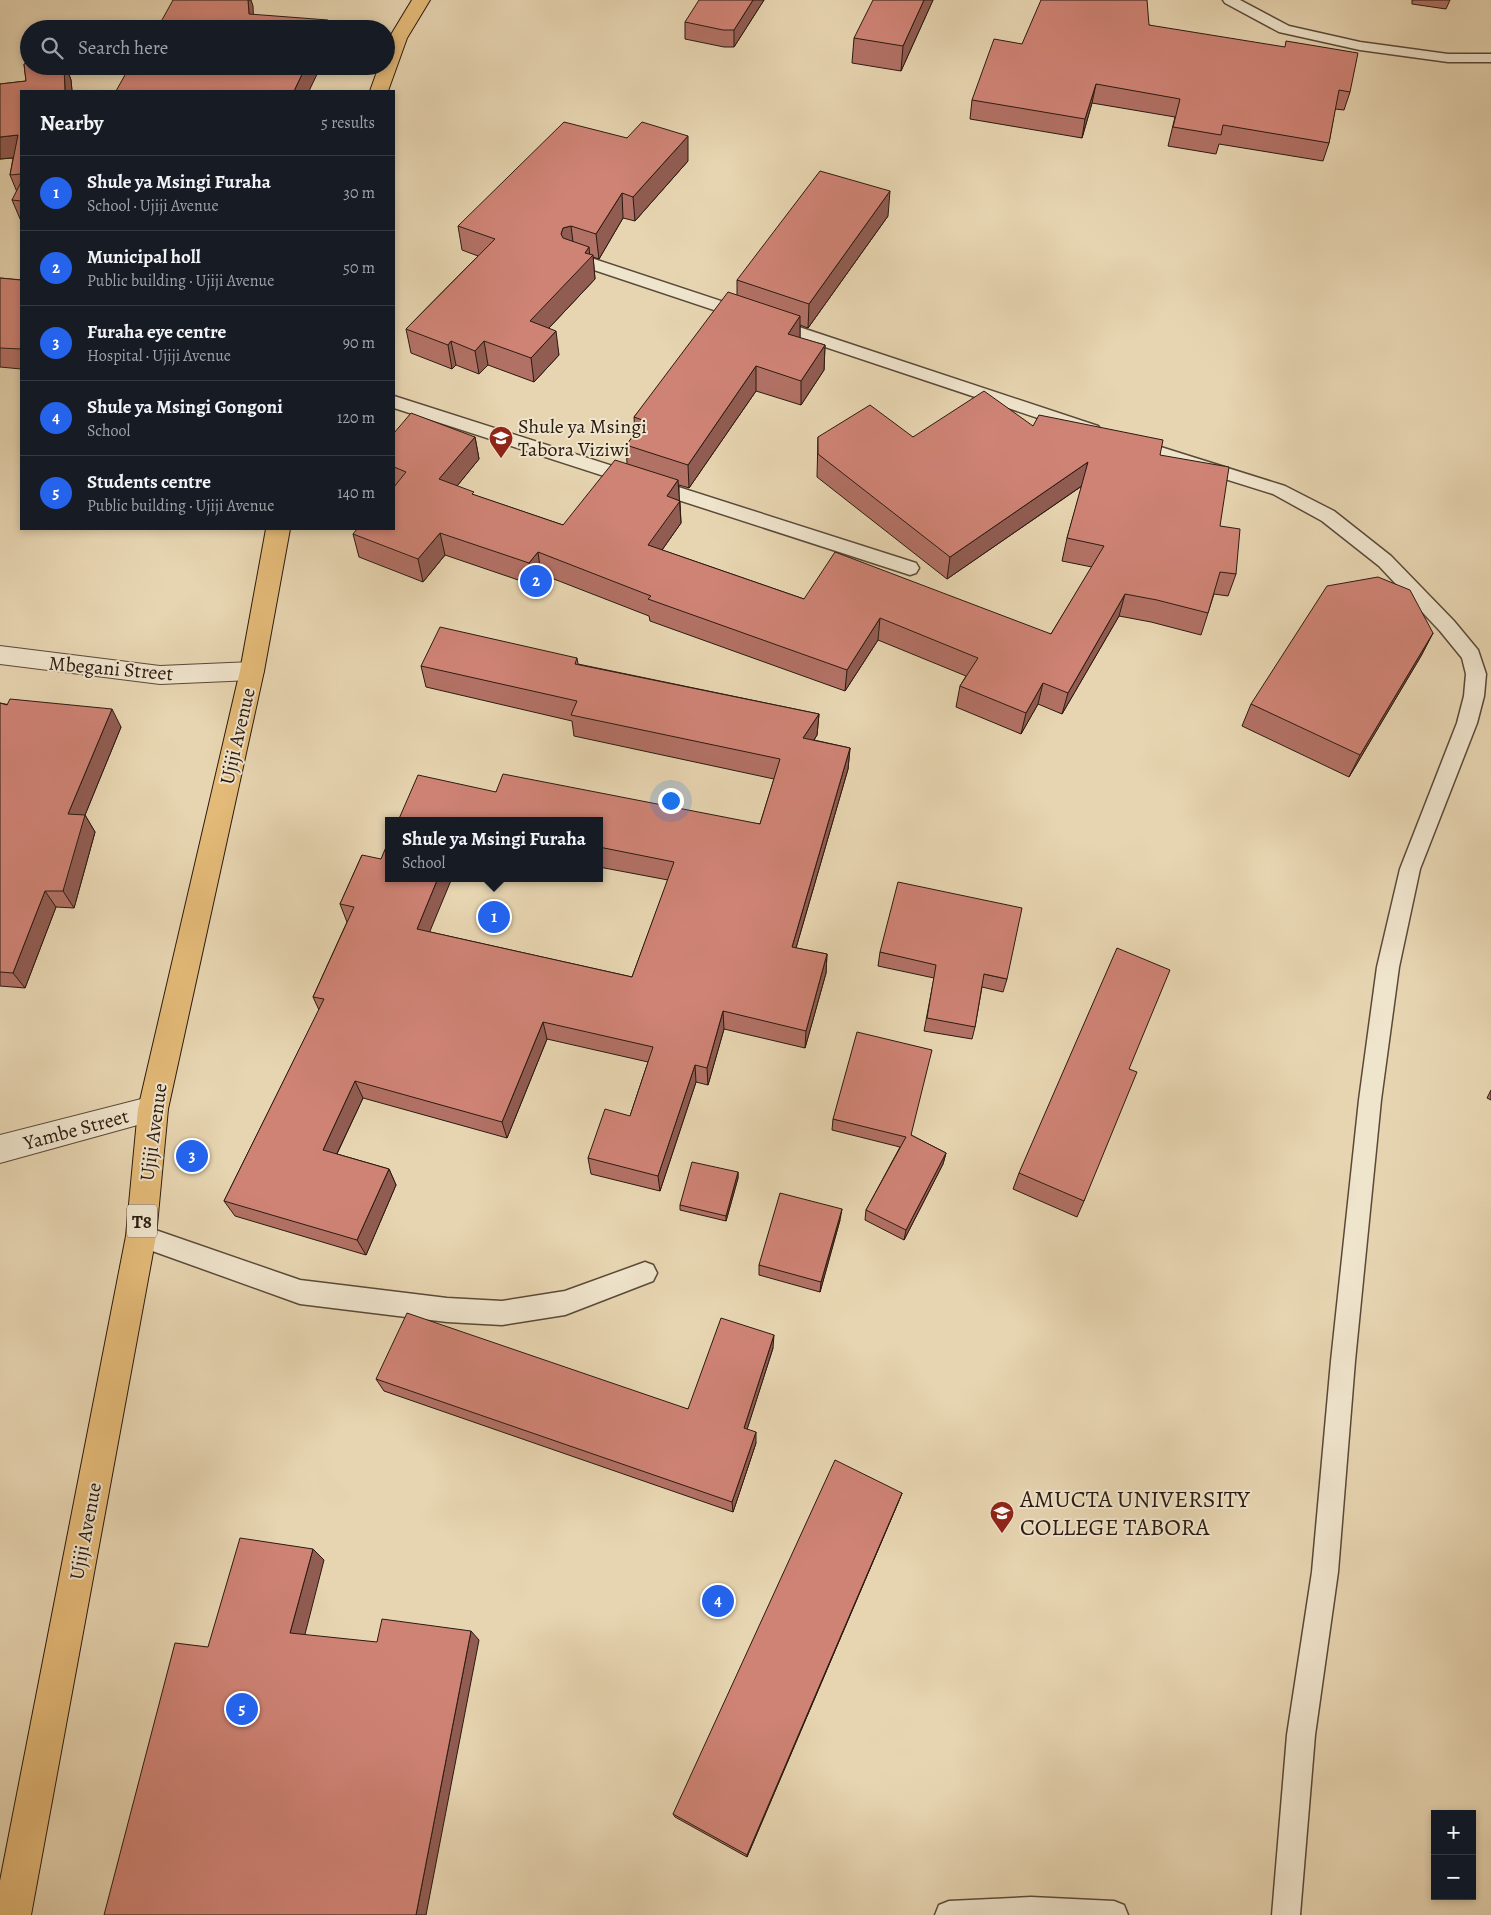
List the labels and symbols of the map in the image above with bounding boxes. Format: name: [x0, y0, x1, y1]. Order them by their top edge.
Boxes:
place label: Shule ya Msingi Tabora Viziwi: [518, 413, 647, 463]
school or university icon: Shule ya Msingi Tabora Viziwi: [488, 425, 514, 459]
pin: 2: [520, 562, 552, 600]
street label: Mbegani Street: [48, 650, 175, 687]
street label: Ujiji Avenue: [213, 685, 262, 787]
your location: [658, 788, 684, 814]
pin: 1: [478, 898, 510, 936]
street label: Ujiji Avenue: [133, 1081, 174, 1183]
street label: Yambe Street: [20, 1102, 132, 1157]
pin: 3: [176, 1137, 208, 1175]
road number: T8: [127, 1204, 157, 1238]
street label: Ujiji Avenue: [63, 1480, 108, 1582]
place label: AMUCTA UNIVERSITY COLLEGE TABORA: [1019, 1483, 1251, 1543]
school or university icon: AMUCTA UNIVERSITY COLLEGE TABORA: [989, 1500, 1015, 1534]
pin: 4: [702, 1582, 734, 1620]
pin: 5: [226, 1690, 258, 1728]

